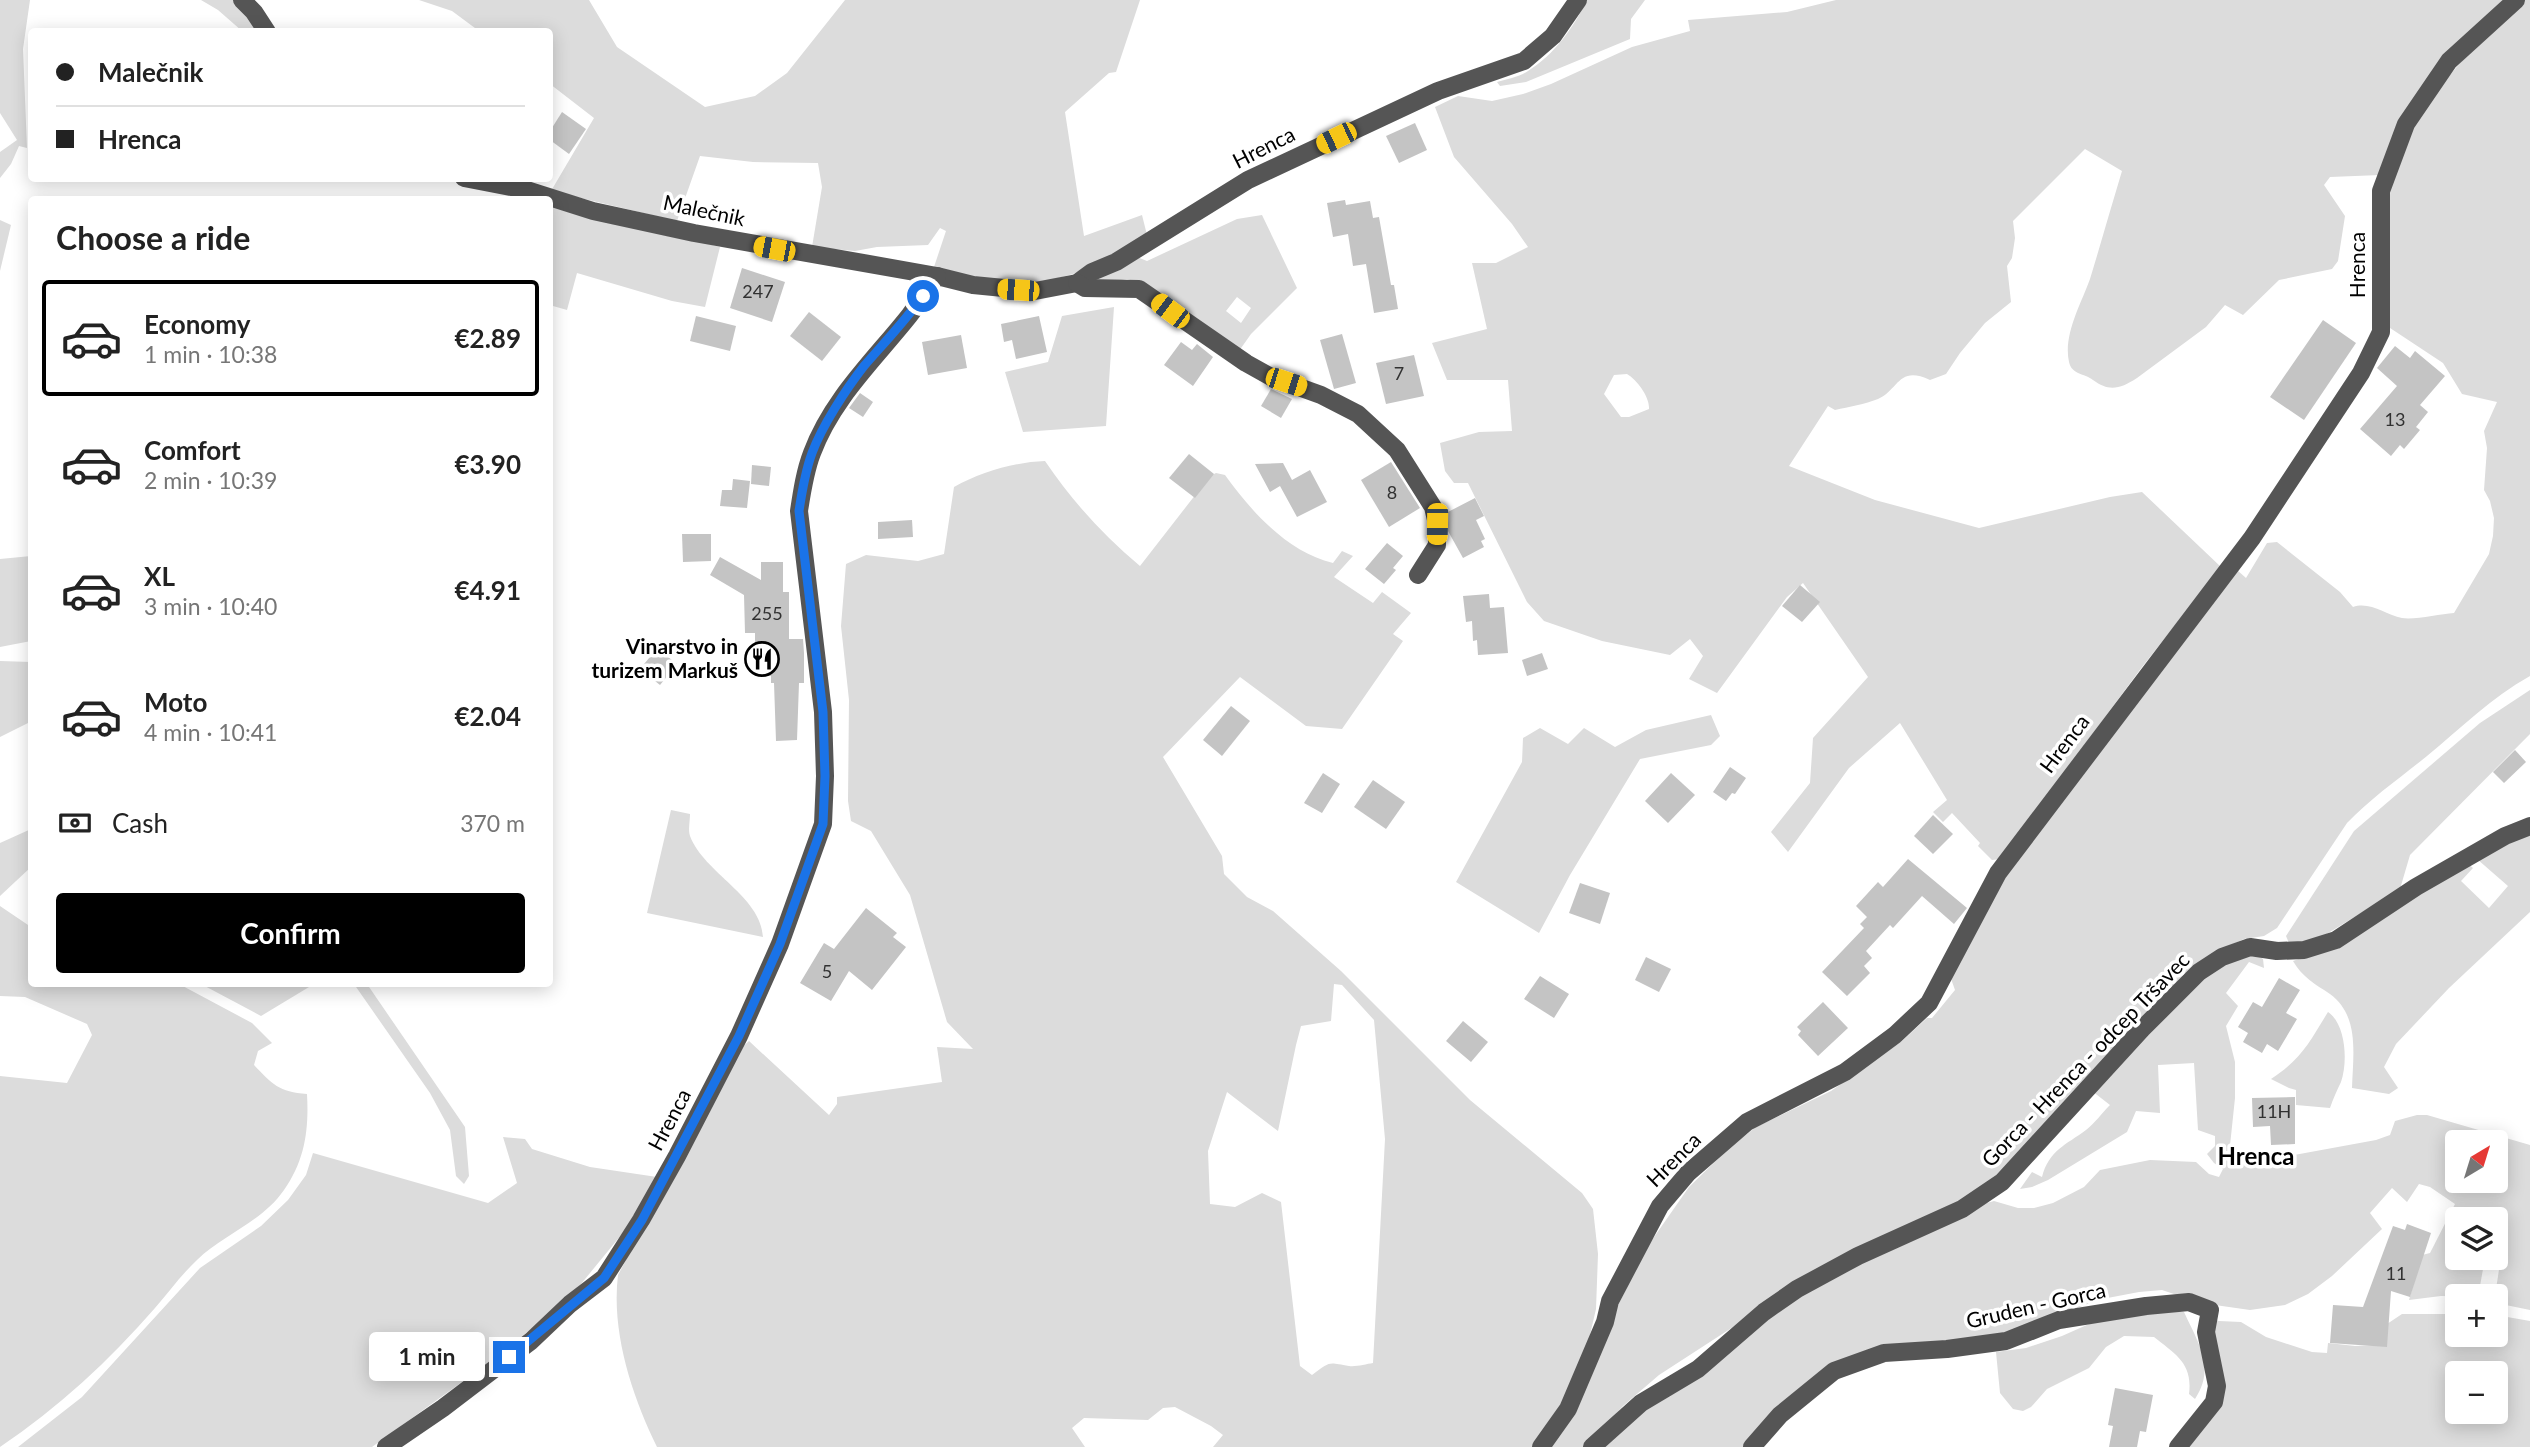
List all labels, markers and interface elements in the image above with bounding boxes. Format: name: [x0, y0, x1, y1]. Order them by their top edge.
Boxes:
text: Malečnik: [98, 56, 203, 88]
car: [1313, 119, 1360, 157]
street label: Hrenca: [1228, 120, 1299, 173]
text: Hrenca: [98, 123, 181, 155]
street label: Malečnik: [661, 189, 748, 230]
text: Choose a ride: [56, 218, 250, 257]
street label: Hrenca: [2344, 232, 2369, 298]
car: [752, 235, 797, 263]
car: [997, 278, 1040, 302]
house number: 247: [742, 280, 774, 302]
route start: [907, 280, 939, 312]
car: [1147, 290, 1194, 332]
icon: car: [60, 307, 123, 370]
text: Economy: [144, 308, 250, 340]
text: €2.89: [455, 322, 521, 354]
text: 1 min · 10:38: [144, 340, 277, 368]
house number: 7: [1394, 362, 1404, 384]
car: [1263, 366, 1310, 398]
house number: 13: [2385, 408, 2405, 430]
icon: car: [60, 433, 123, 496]
text: Comfort: [144, 434, 241, 466]
text: €3.90: [455, 448, 521, 480]
text: 2 min · 10:39: [144, 466, 277, 494]
house number: 8: [1387, 481, 1397, 503]
car: [1427, 503, 1448, 545]
icon: car: [60, 559, 123, 622]
text: XL: [144, 560, 175, 592]
text: €4.91: [455, 574, 521, 606]
text: 3 min · 10:40: [144, 592, 277, 620]
house number: 255: [751, 602, 783, 624]
place label: Vinarstvo in turizem Markuš: [591, 633, 738, 682]
restaurant icon: Vinarstvo in turizem Markuš: [743, 640, 781, 678]
icon: car: [60, 685, 123, 748]
text: Moto: [144, 686, 207, 718]
text: €2.04: [455, 700, 521, 732]
street label: Hrenca: [2034, 709, 2094, 777]
text: 4 min · 10:41: [144, 718, 277, 746]
icon: cash: [56, 804, 94, 842]
text: Cash: [112, 807, 168, 839]
text: 370 m: [460, 809, 525, 837]
button: Confirm: [56, 893, 525, 973]
street label: Gorca - Hrenca - odcep Tršavec: [1976, 947, 2194, 1171]
house number: 5: [822, 960, 832, 982]
street label: Hrenca: [642, 1084, 695, 1154]
house number: 11H: [2257, 1100, 2291, 1122]
street label: Hrenca: [1641, 1127, 1705, 1191]
north arrow: [2445, 1130, 2508, 1194]
map controls: [2445, 1130, 2508, 1424]
district label: Hrenca: [2217, 1141, 2295, 1170]
button: layers: [2445, 1207, 2508, 1270]
house number: 11: [2386, 1262, 2406, 1284]
street label: Gruden - Gorca: [1963, 1276, 2108, 1333]
button: +: [2445, 1284, 2508, 1347]
callout: 1 min: [369, 1332, 484, 1382]
route end: [493, 1341, 525, 1373]
text: 1 min: [398, 1342, 456, 1370]
button: −: [2445, 1361, 2508, 1424]

